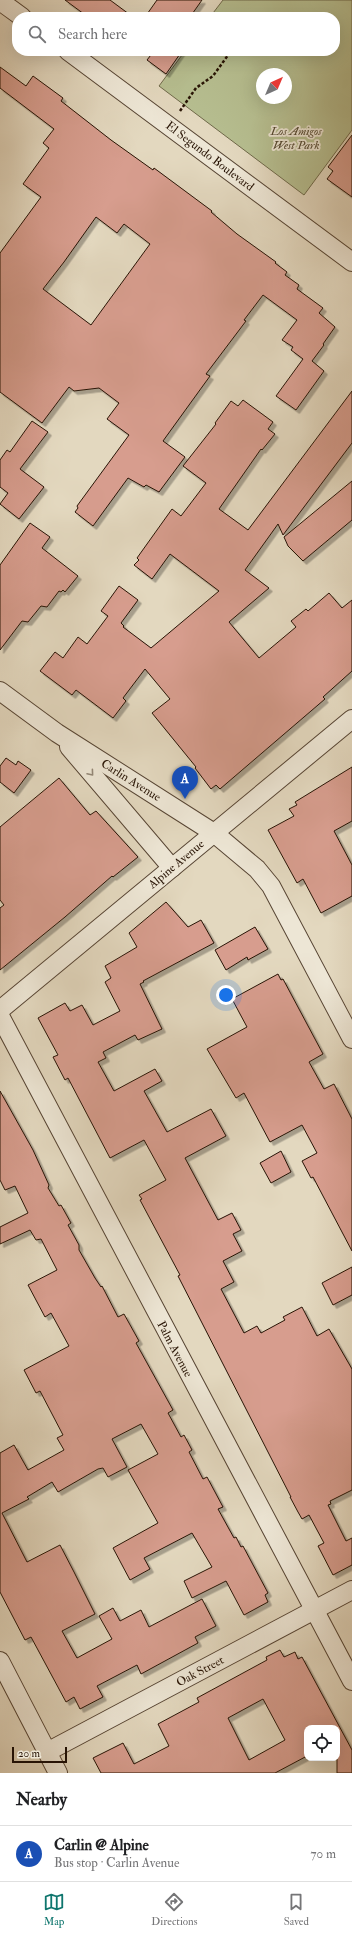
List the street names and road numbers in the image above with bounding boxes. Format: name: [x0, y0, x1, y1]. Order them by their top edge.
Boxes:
street label: El Segundo Boulevard: [163, 118, 257, 195]
street label: Carlin Avenue: [98, 756, 163, 805]
street label: Alpine Avenue: [145, 837, 207, 893]
street label: Palm Avenue: [154, 1319, 196, 1380]
street label: Oak Street: [174, 1653, 227, 1690]

